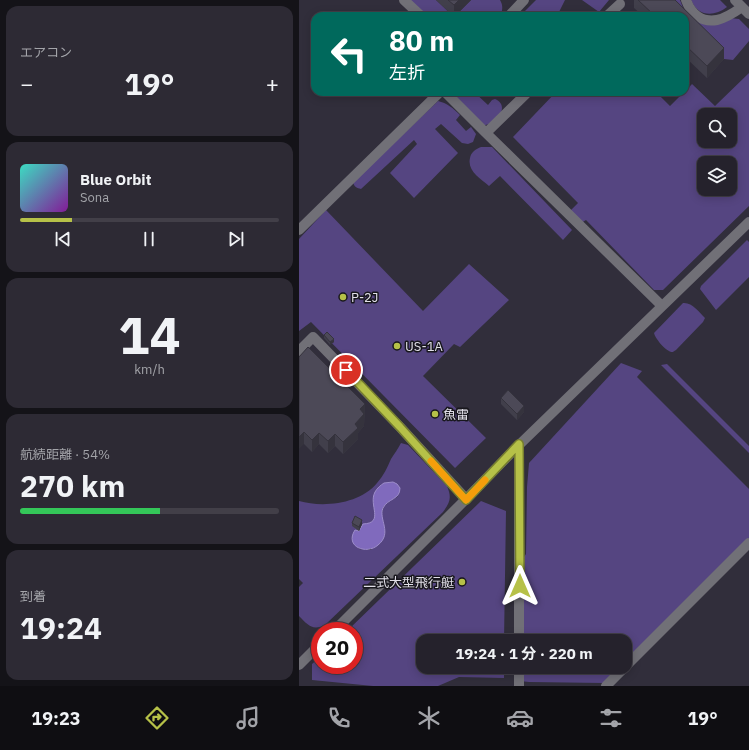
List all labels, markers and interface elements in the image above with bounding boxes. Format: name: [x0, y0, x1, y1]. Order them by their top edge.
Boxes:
text: 80 m: [389, 22, 454, 59]
icon: left: [323, 28, 375, 80]
text: エアコン: [20, 44, 72, 61]
text: 左折: [389, 61, 425, 84]
text: 19°: [124, 64, 175, 103]
text: −: [20, 69, 33, 98]
text: +: [266, 69, 279, 98]
map controls: [697, 108, 737, 196]
button: search: [697, 108, 737, 148]
button: layers: [697, 156, 737, 196]
text: Blue Orbit: [80, 170, 151, 189]
text: Sona: [80, 189, 109, 206]
icon: previous: [52, 228, 74, 250]
icon: pause: [138, 228, 160, 250]
icon: next: [225, 228, 247, 250]
place label: P-2J: [351, 289, 379, 306]
marker: P-2J: [338, 292, 348, 302]
text: 14: [118, 301, 181, 368]
place label: US-1A: [405, 338, 443, 355]
marker: US-1A: [392, 341, 402, 351]
pin: [329, 353, 363, 387]
icon: arrive: [335, 359, 357, 381]
text: km/h: [134, 361, 165, 378]
place label: 魚雷: [443, 406, 469, 423]
marker: 魚雷: [430, 409, 440, 419]
text: 航続距離 · 54%: [20, 446, 110, 463]
text: 270 km: [20, 466, 125, 505]
position arrow: [499, 565, 541, 607]
place label: 二式大型飛行艇: [363, 574, 454, 591]
marker: 二式大型飛行艇: [457, 577, 467, 587]
text: 到着: [20, 588, 46, 605]
text: 19:24: [20, 608, 102, 647]
speed limit sign: 20: [311, 622, 363, 674]
text: 19:24 · 1 分 · 220 m: [455, 644, 593, 663]
icon: directions: [143, 704, 171, 732]
icon: music: [234, 704, 262, 732]
icon: phone: [325, 704, 353, 732]
icon: climate: [415, 704, 443, 732]
icon: car: [506, 704, 534, 732]
icon: filters: [597, 704, 625, 732]
text: 19:23: [31, 707, 81, 730]
text: 19°: [688, 707, 718, 730]

